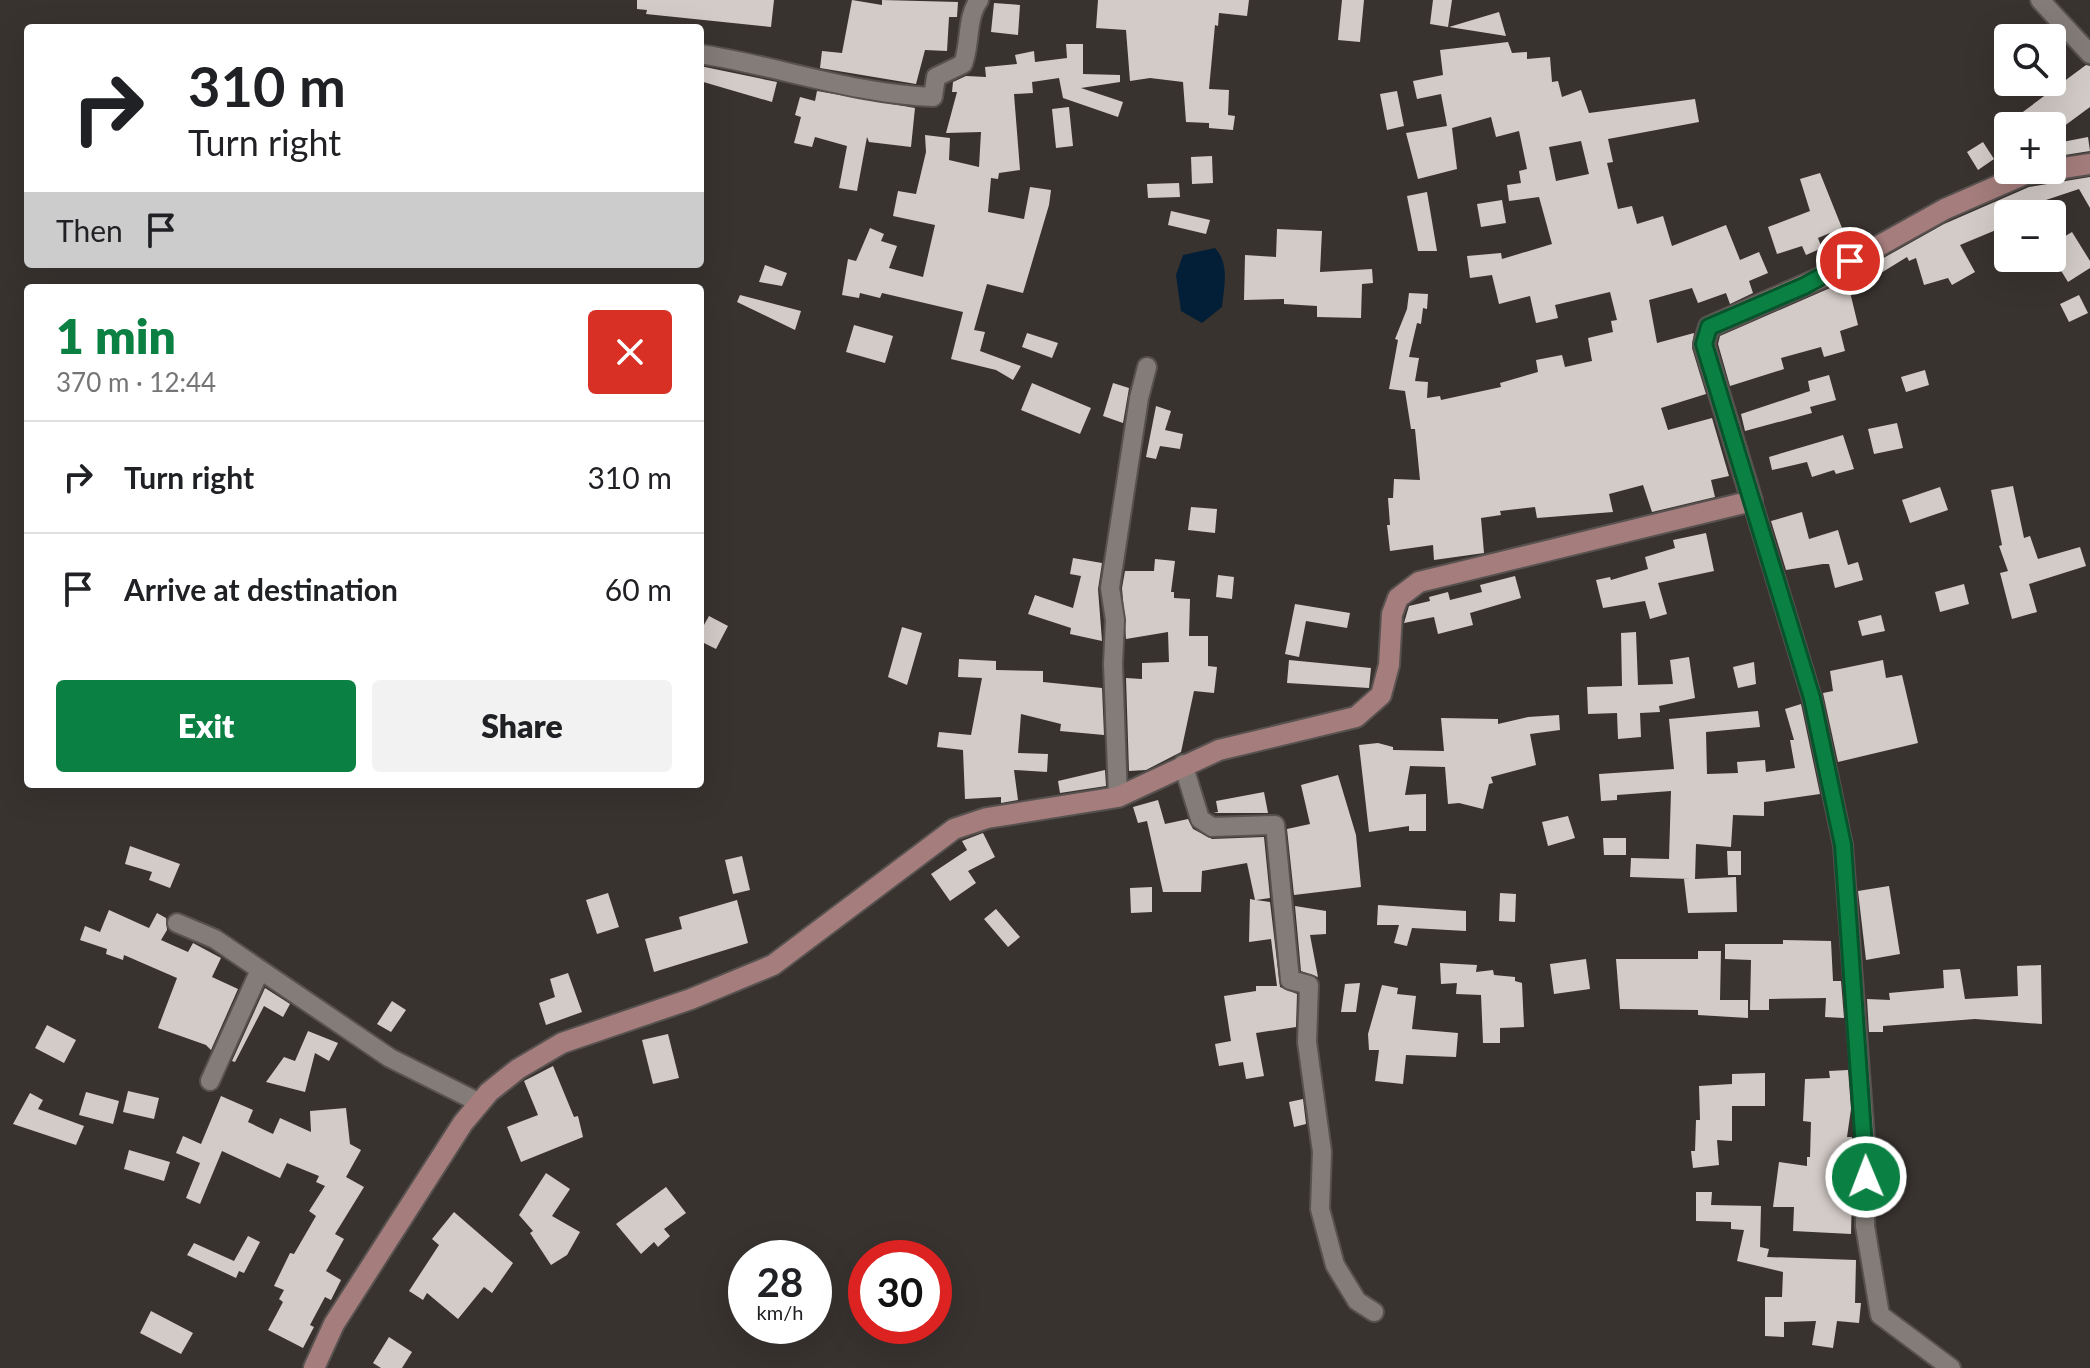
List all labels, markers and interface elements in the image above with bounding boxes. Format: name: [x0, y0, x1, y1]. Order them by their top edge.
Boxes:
map controls: [1994, 24, 2066, 272]
button: search: [1994, 24, 2066, 96]
text: 310 m: [188, 52, 346, 119]
icon: right: [56, 56, 160, 160]
button: +: [1994, 112, 2066, 184]
text: Turn right: [188, 120, 341, 164]
button: −: [1994, 200, 2066, 272]
icon: arrive: [139, 208, 183, 252]
text: Then: [56, 212, 123, 248]
pin: [1816, 227, 1884, 295]
icon: arrive: [1828, 239, 1872, 283]
text: 1 min: [56, 307, 176, 364]
button: close: [588, 310, 672, 394]
text: 370 m · 12:44: [56, 366, 216, 398]
icon: right: [56, 455, 100, 499]
text: Turn right: [124, 459, 254, 495]
text: 310 m: [587, 459, 672, 495]
icon: arrive: [56, 567, 100, 611]
text: Arrive at destination: [124, 571, 398, 607]
text: 60 m: [605, 571, 672, 607]
button: Exit: [56, 680, 356, 772]
button: Share: [372, 680, 672, 772]
position arrow: [1824, 1135, 1908, 1219]
speed limit sign: 30: [848, 1240, 952, 1344]
text: 28: [757, 1258, 803, 1306]
text: km/h: [757, 1300, 803, 1324]

